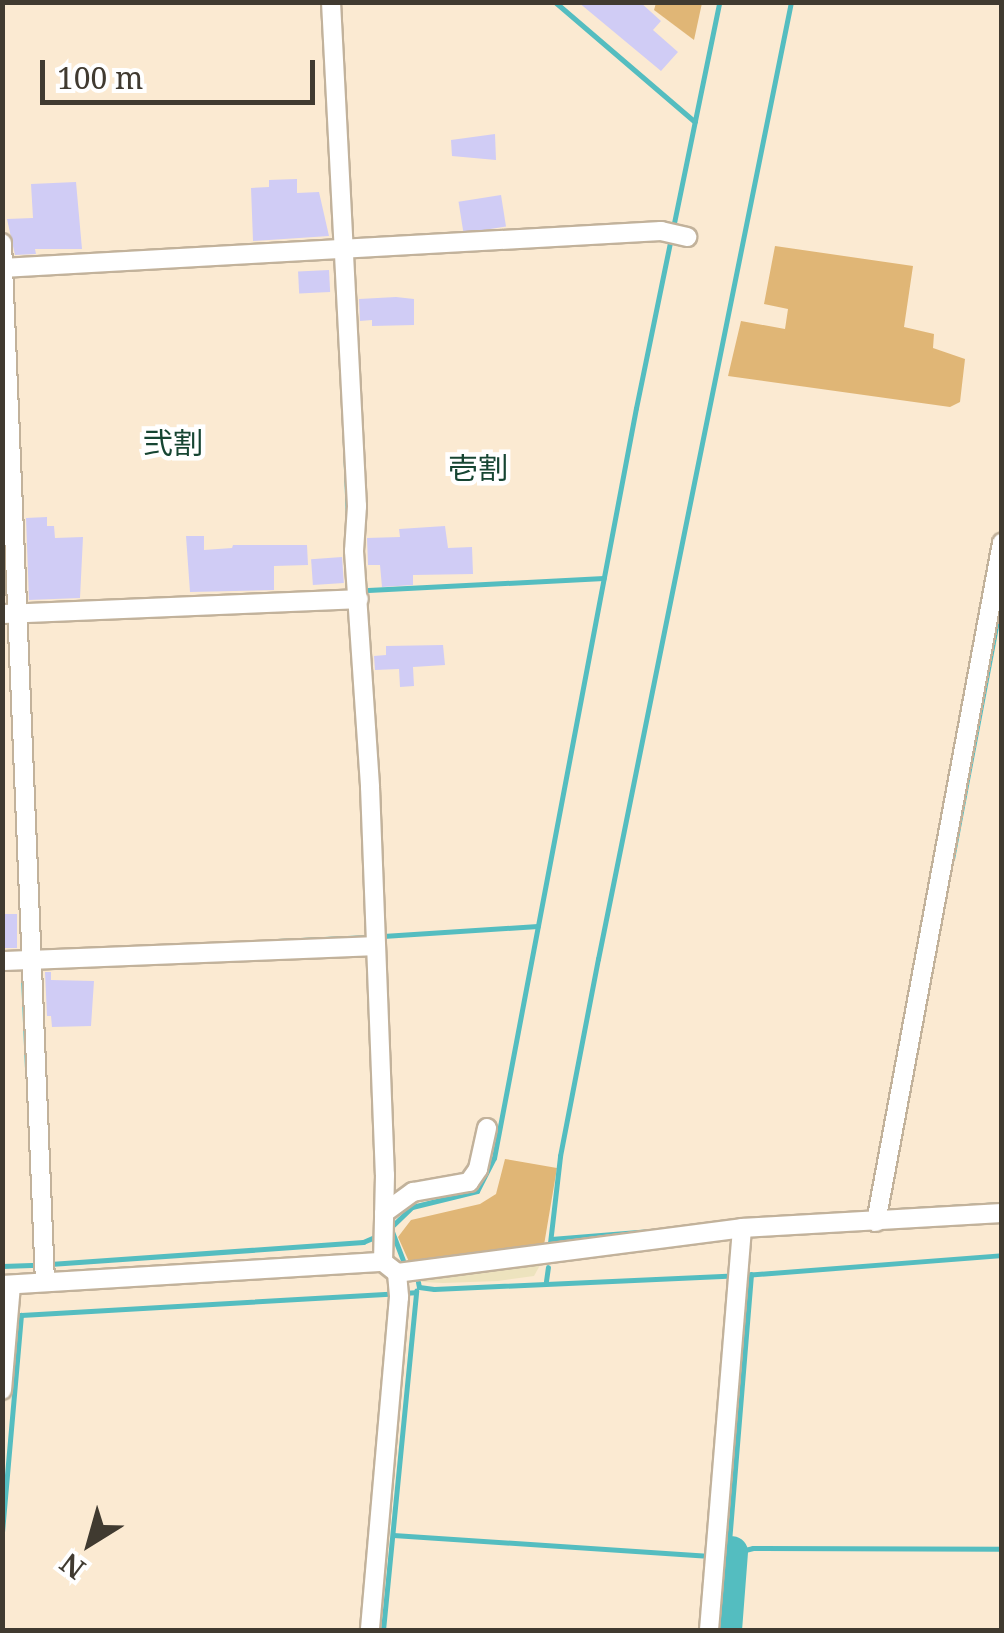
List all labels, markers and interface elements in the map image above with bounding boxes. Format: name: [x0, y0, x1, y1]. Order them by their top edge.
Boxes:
scale bar: [45, 40, 320, 102]
text: 100 m: [57, 57, 143, 98]
district label: 弐割: [143, 425, 203, 461]
district label: 壱割: [448, 450, 508, 486]
north arrow: [40, 1493, 140, 1593]
text: N: [52, 1545, 92, 1589]

